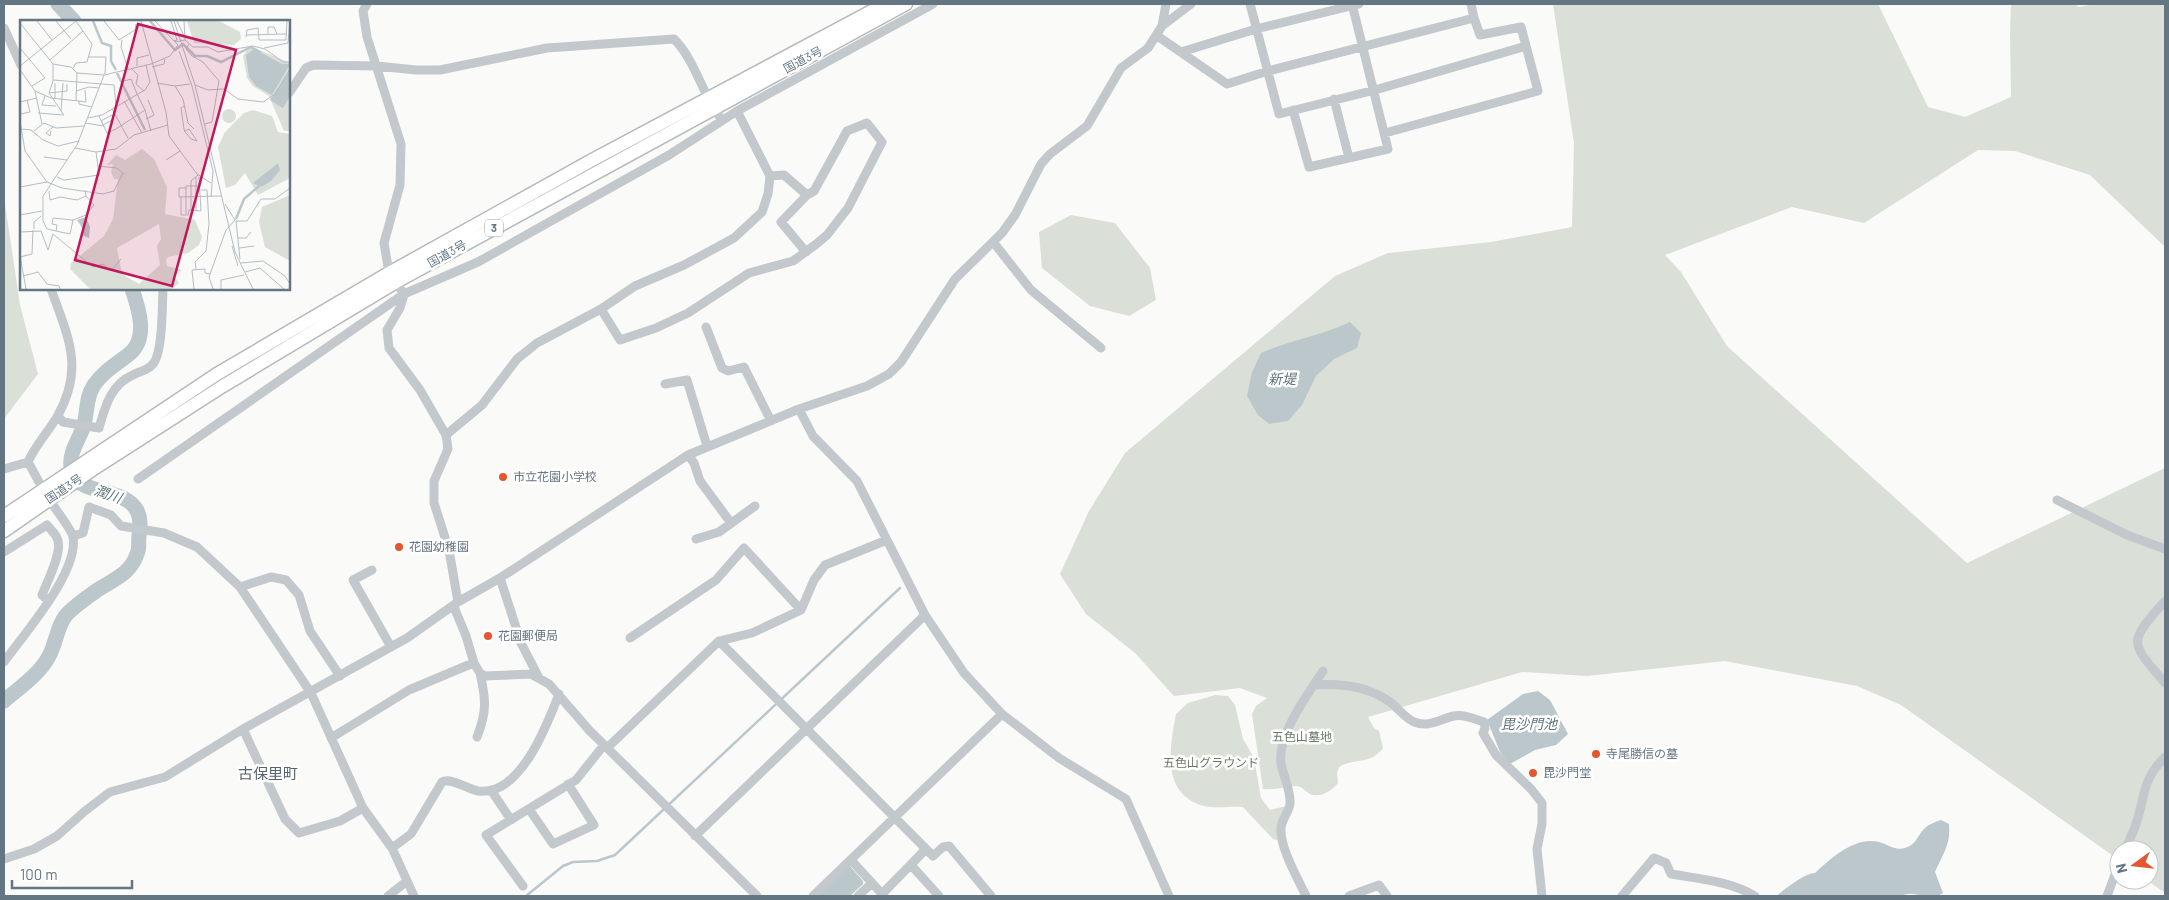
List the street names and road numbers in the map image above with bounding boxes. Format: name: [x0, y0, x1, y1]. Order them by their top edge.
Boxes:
street label: 国道3号: [781, 43, 824, 75]
road number: 3: [485, 220, 503, 237]
street label: 国道3号: [425, 237, 468, 269]
street label: 国道3号: [42, 471, 85, 506]

